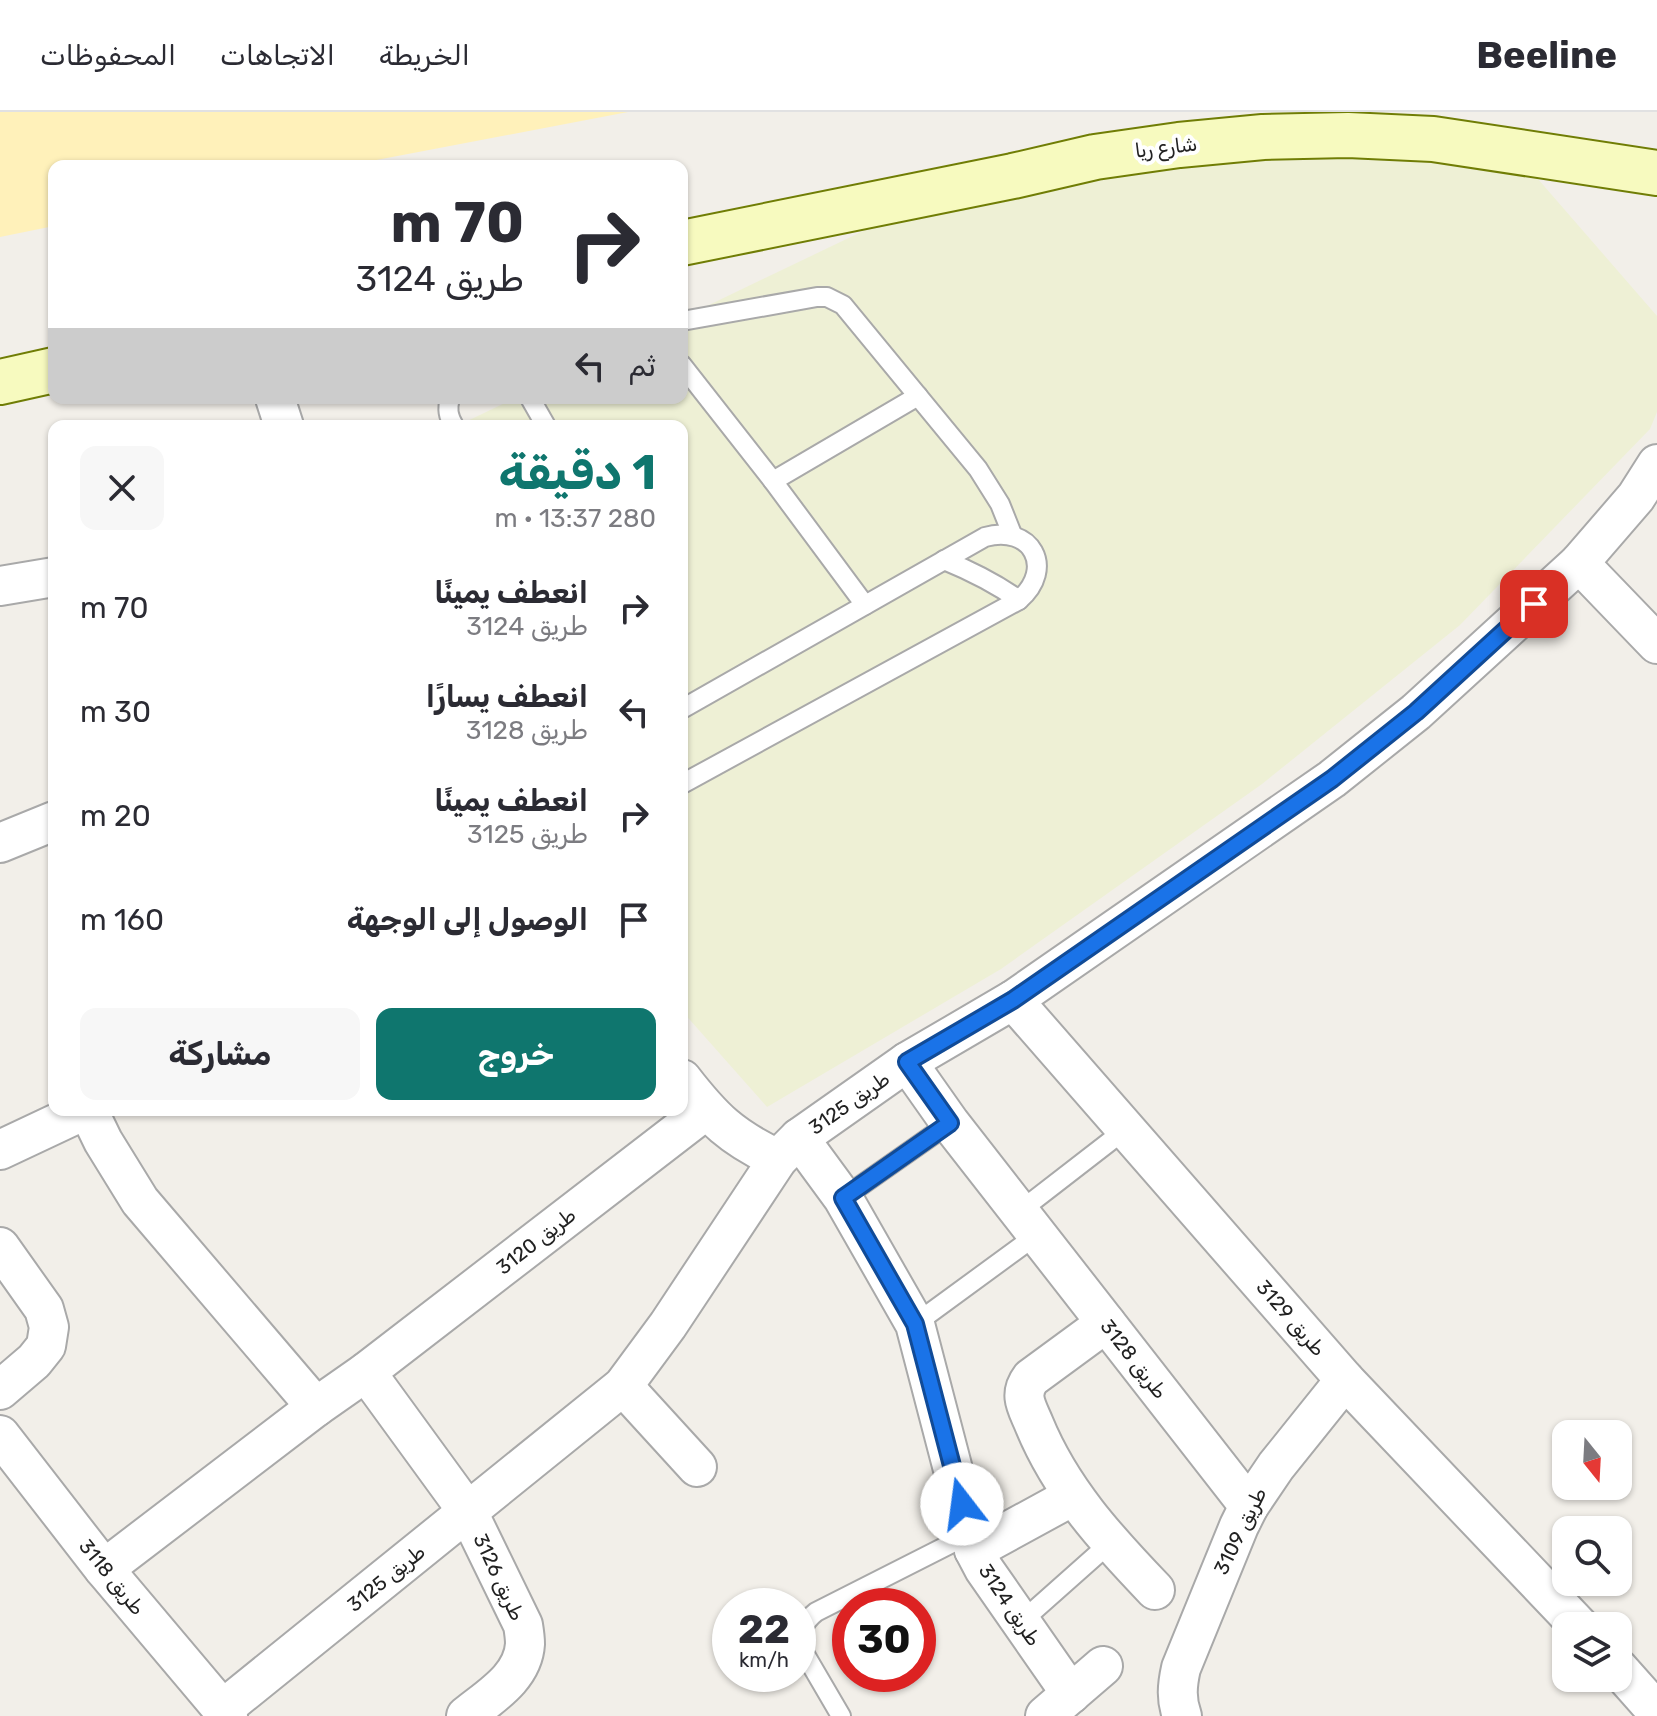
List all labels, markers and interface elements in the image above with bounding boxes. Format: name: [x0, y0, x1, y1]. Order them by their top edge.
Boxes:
text: Beeline: [1476, 32, 1617, 78]
text: المحفوظات: [40, 39, 176, 72]
text: الاتجاهات: [220, 39, 335, 72]
text: الخريطة: [379, 39, 470, 72]
street label: شارع ريا: [1134, 131, 1199, 165]
text: 70 m: [391, 190, 524, 256]
icon: right: [552, 192, 656, 296]
text: طريق 3124: [355, 257, 524, 300]
icon: left: [568, 344, 612, 388]
text: ثم: [628, 348, 656, 384]
text: 1 دقيقة: [499, 444, 656, 501]
button: close: [80, 446, 164, 530]
text: 280 m · 13:37: [495, 503, 656, 534]
pin: [1500, 570, 1568, 638]
text: انعطف يمينًا: [434, 575, 588, 611]
icon: arrive: [1512, 582, 1556, 626]
icon: right: [612, 586, 656, 630]
text: 70 m: [80, 590, 148, 626]
text: طريق 3124: [466, 611, 588, 642]
text: انعطف يسارًا: [426, 679, 588, 715]
icon: left: [612, 690, 656, 734]
text: 30 m: [80, 694, 151, 730]
text: طريق 3128: [466, 715, 588, 746]
text: انعطف يمينًا: [434, 783, 588, 819]
icon: right: [612, 794, 656, 838]
text: 20 m: [80, 798, 151, 834]
text: طريق 3125: [467, 819, 588, 850]
icon: arrive: [612, 898, 656, 942]
text: 160 m: [80, 902, 164, 938]
text: الوصول إلى الوجهة: [347, 902, 588, 938]
button: مشاركة: [80, 1008, 360, 1100]
button: خروج: [376, 1008, 656, 1100]
street label: طريق 3125: [804, 1066, 894, 1140]
street label: طريق 3120: [492, 1203, 580, 1279]
street label: طريق 3129: [1251, 1275, 1331, 1361]
street label: طريق 3128: [1096, 1315, 1172, 1403]
north arrow: [1552, 1420, 1632, 1500]
map controls: [1552, 1420, 1632, 1692]
position arrow: [920, 1462, 1004, 1546]
street label: طريق 3109: [1209, 1483, 1271, 1579]
button: search: [1552, 1516, 1632, 1596]
street label: طريق 3126: [468, 1530, 530, 1624]
street label: طريق 3118: [74, 1534, 150, 1620]
street label: طريق 3125: [342, 1539, 430, 1617]
street label: طريق 3124: [974, 1559, 1046, 1651]
speed limit sign: 30: [832, 1588, 936, 1692]
text: 22: [738, 1606, 790, 1653]
button: layers: [1552, 1612, 1632, 1692]
text: km/h: [739, 1648, 789, 1672]

